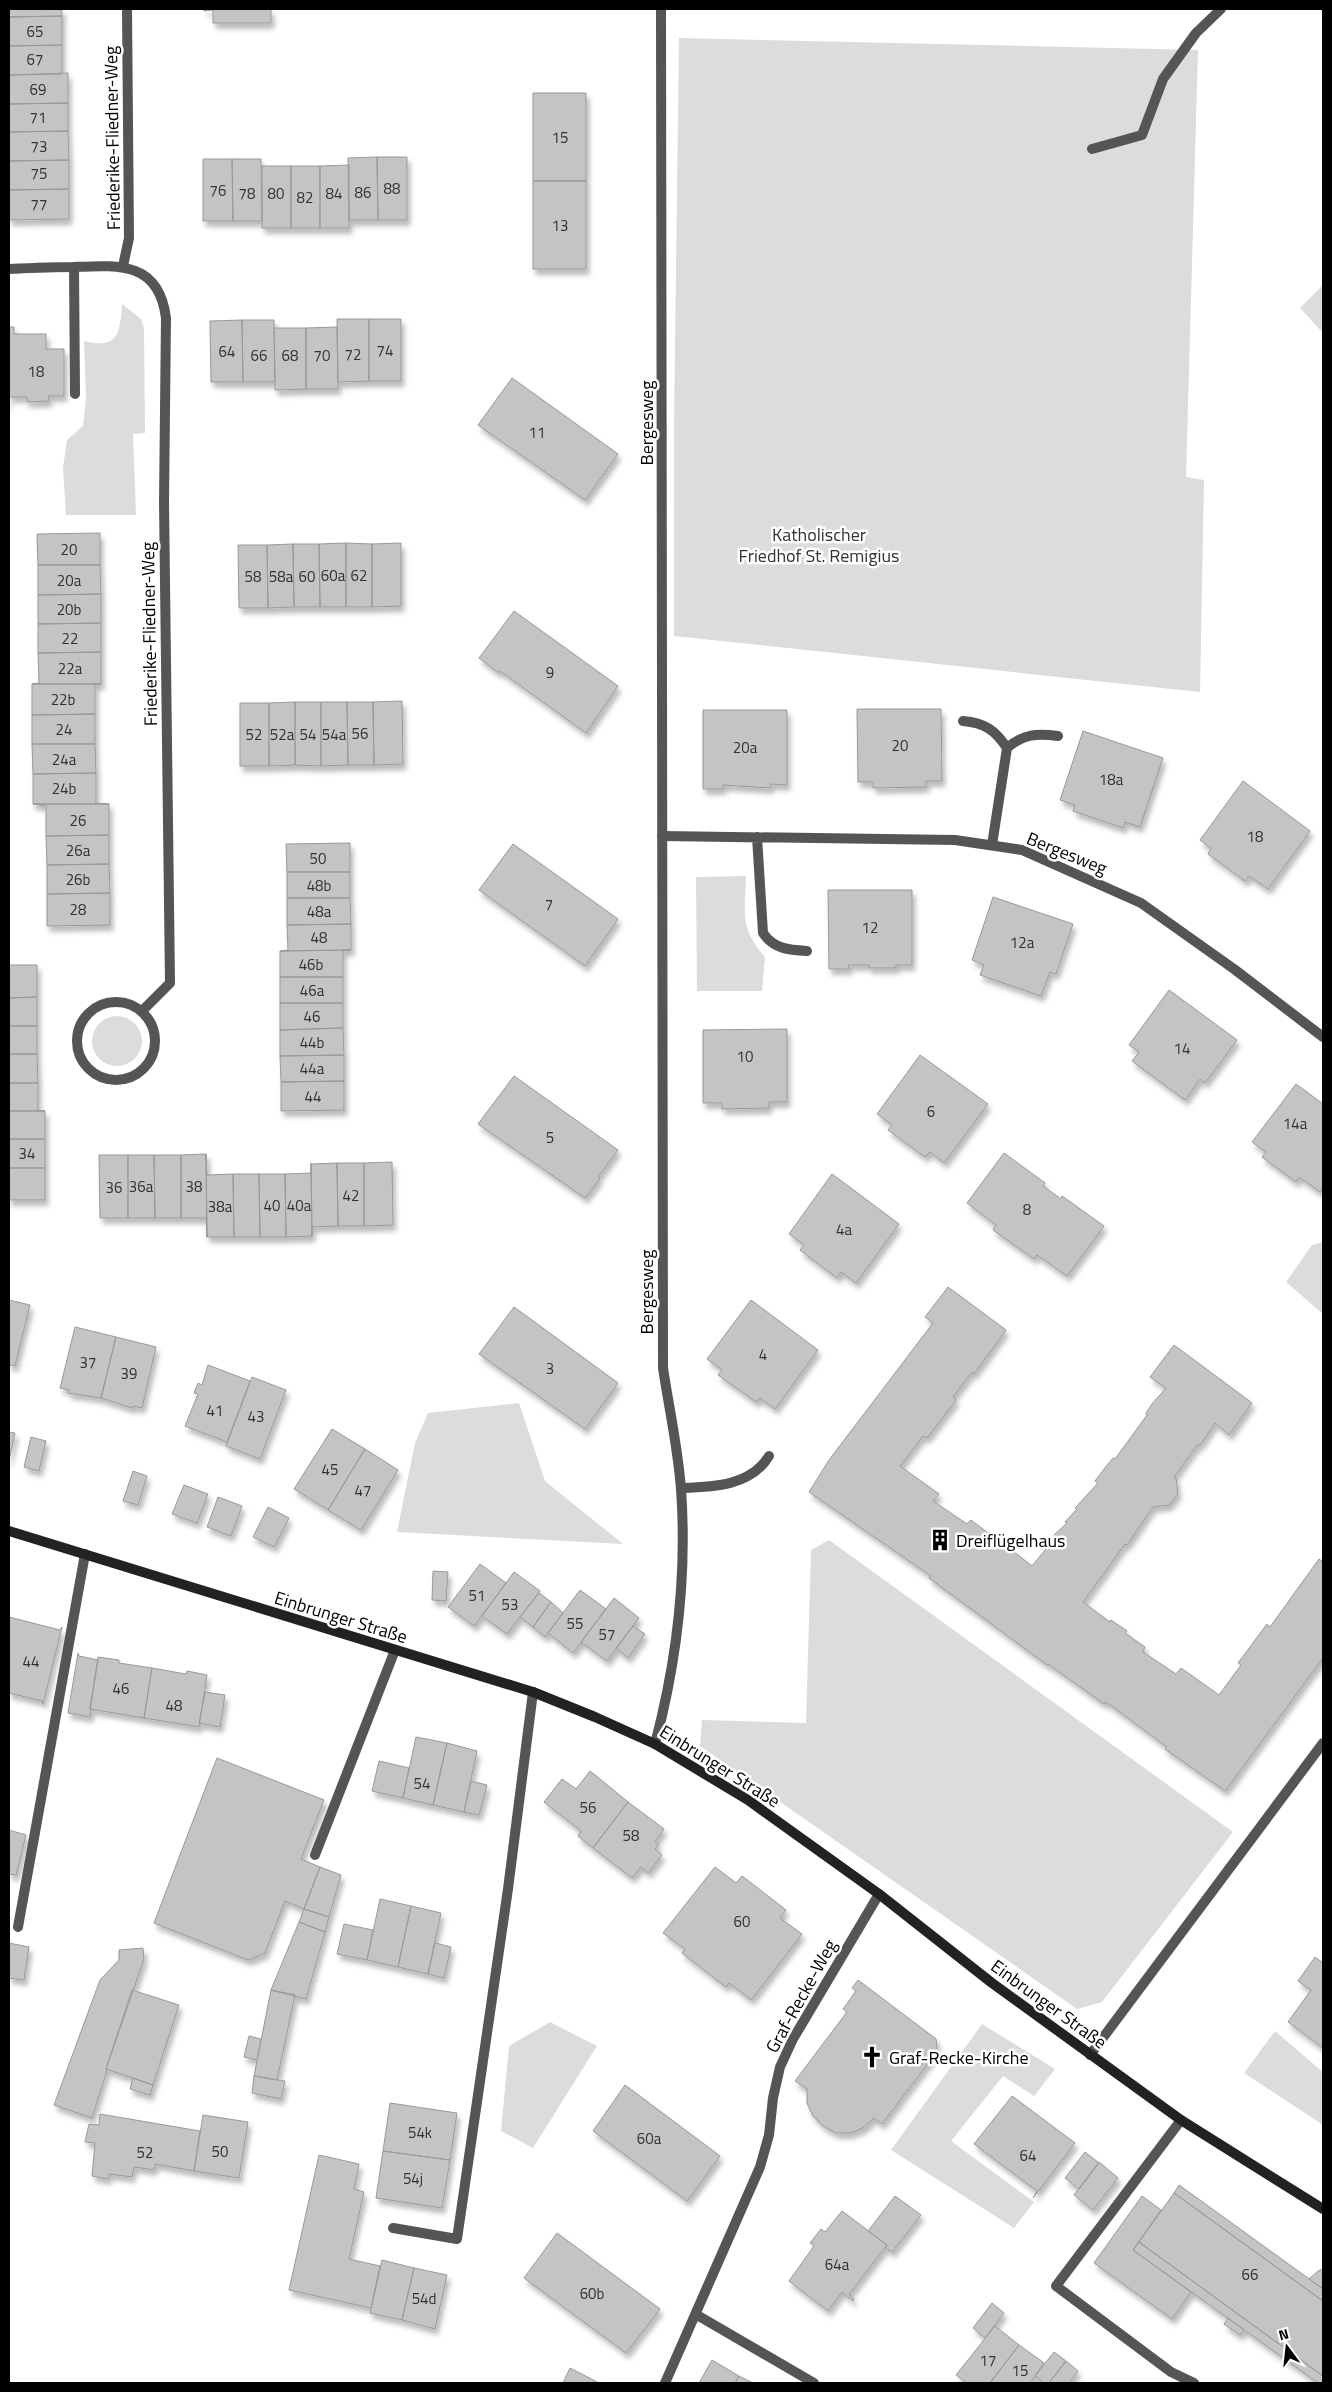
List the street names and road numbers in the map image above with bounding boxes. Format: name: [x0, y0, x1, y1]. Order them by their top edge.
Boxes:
street label: Friederike-Fliedner-Weg: [97, 46, 127, 230]
street label: Bergesweg: [633, 381, 660, 465]
street label: Friederike-Fliedner-Weg: [134, 542, 164, 726]
street label: Bergesweg: [1023, 825, 1111, 881]
street label: Bergesweg: [633, 1250, 660, 1334]
street label: Einbrunger Straße: [271, 1584, 411, 1650]
street label: Einbrunger Straße: [655, 1718, 785, 1814]
street label: Graf-Recke-Weg: [759, 1934, 843, 2058]
street label: Einbrunger Straße: [985, 1953, 1113, 2055]

